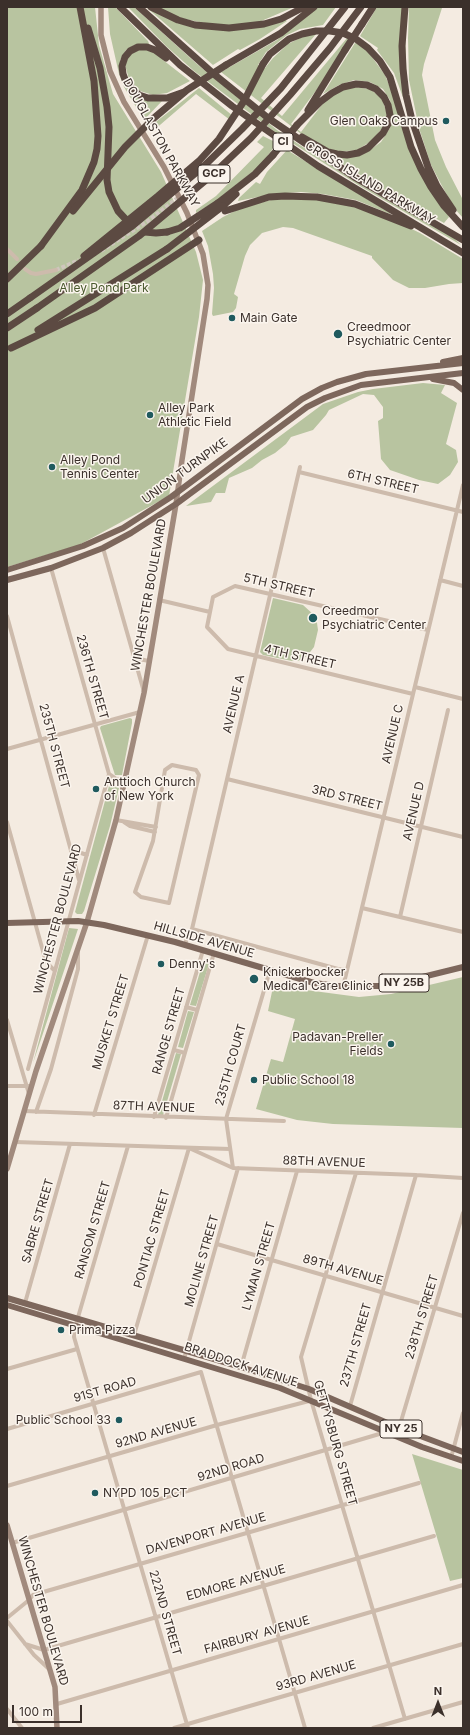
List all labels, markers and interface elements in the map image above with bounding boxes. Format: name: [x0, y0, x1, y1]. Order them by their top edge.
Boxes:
street label: DOUGLASTON PARKWAY: [120, 76, 202, 210]
place label: Glen Oaks Campus: [330, 114, 438, 128]
marker: Glen Oaks Campus: [441, 116, 451, 126]
road number: CI: [273, 133, 293, 151]
street label: CROSS ISLAND PARKWAY: [302, 138, 438, 228]
road number: GCP: [198, 165, 230, 183]
park label: Alley Pond Park: [59, 281, 149, 295]
place label: Main Gate: [240, 311, 297, 325]
marker: Main Gate: [227, 313, 237, 323]
place label: Creedmoor Psychiatric Center: [347, 320, 451, 348]
marker: Creedmoor Psychiatric Center: [332, 328, 344, 340]
place label: Alley Park Athletic Field: [158, 401, 231, 429]
marker: Alley Park Athletic Field: [145, 410, 155, 420]
street label: UNION TURNPIKE: [139, 435, 231, 507]
place label: Alley Pond Tennis Center: [60, 453, 139, 481]
marker: Alley Pond Tennis Center: [47, 462, 57, 472]
street label: 6TH STREET: [346, 467, 420, 497]
street label: WINCHESTER BOULEVARD: [128, 518, 170, 672]
street label: 5TH STREET: [242, 571, 316, 601]
place label: Creedmor Psychiatric Center: [322, 604, 426, 632]
marker: Creedmor Psychiatric Center: [307, 612, 319, 624]
street label: 236TH STREET: [73, 633, 111, 721]
street label: 4TH STREET: [263, 642, 337, 672]
street label: AVENUE A: [220, 673, 248, 735]
street label: 235TH STREET: [36, 702, 72, 790]
street label: AVENUE C: [379, 703, 407, 765]
place label: Anttioch Church of New York: [104, 775, 196, 803]
street label: AVENUE D: [400, 780, 428, 842]
street label: 3RD STREET: [310, 782, 384, 814]
marker: Anttioch Church of New York: [91, 784, 101, 794]
street label: WINCHESTER BOULEVARD: [31, 842, 85, 996]
street label: HILLSIDE AVENUE: [152, 919, 256, 961]
place label: Denny's: [169, 957, 215, 971]
marker: Denny's: [156, 959, 166, 969]
place label: Knickerbocker Medical Care Clinic: [263, 965, 373, 993]
street label: MUSKET STREET: [90, 972, 132, 1072]
marker: Knickerbocker Medical Care Clinic: [248, 973, 260, 985]
road number: NY 25B: [379, 974, 429, 992]
street label: RANGE STREET: [150, 986, 188, 1076]
street label: 235TH COURT: [212, 1022, 250, 1108]
place label: Padavan-Preller Fields: [292, 1030, 383, 1058]
marker: Padavan-Preller Fields: [386, 1039, 396, 1049]
place label: Public School 18: [262, 1073, 355, 1087]
marker: Public School 18: [249, 1075, 259, 1085]
street label: 87TH AVENUE: [113, 1098, 195, 1116]
street label: 88TH AVENUE: [282, 1153, 366, 1171]
street label: SABRE STREET: [19, 1177, 57, 1265]
street label: RANSOM STREET: [72, 1179, 114, 1281]
street label: PONTIAC STREET: [131, 1188, 173, 1290]
street label: MOLINE STREET: [182, 1213, 222, 1309]
street label: LYMAN STREET: [239, 1220, 279, 1312]
street label: 89TH AVENUE: [301, 1252, 385, 1288]
street label: 238TH STREET: [402, 1273, 442, 1361]
street label: 237TH STREET: [337, 1301, 375, 1389]
place label: Prima Pizza: [69, 1323, 135, 1337]
marker: Prima Pizza: [56, 1325, 66, 1335]
street label: BRADDOCK AVENUE: [182, 1340, 300, 1390]
street label: 91ST ROAD: [72, 1374, 138, 1406]
street label: GETTYSBURG STREET: [310, 1379, 360, 1507]
place label: Public School 33: [16, 1413, 111, 1427]
street label: 92ND AVENUE: [114, 1415, 198, 1451]
marker: Public School 33: [114, 1415, 124, 1425]
road number: NY 25: [380, 1420, 422, 1438]
street label: 92ND ROAD: [196, 1451, 266, 1485]
place label: NYPD 105 PCT: [103, 1486, 187, 1500]
marker: NYPD 105 PCT: [90, 1488, 100, 1498]
street label: DAVENPORT AVENUE: [144, 1510, 268, 1558]
street label: WINCHESTER BOULEVARD: [15, 1535, 71, 1687]
street label: EDMORE AVENUE: [185, 1562, 287, 1604]
street label: 222ND STREET: [146, 1569, 184, 1657]
street label: FAIRBURY AVENUE: [203, 1613, 311, 1657]
street label: 93RD AVENUE: [274, 1658, 358, 1694]
north arrow: [418, 1683, 458, 1723]
text: N: [434, 1684, 442, 1698]
scale bar: [14, 1697, 84, 1723]
text: 100 m: [19, 1704, 53, 1719]

